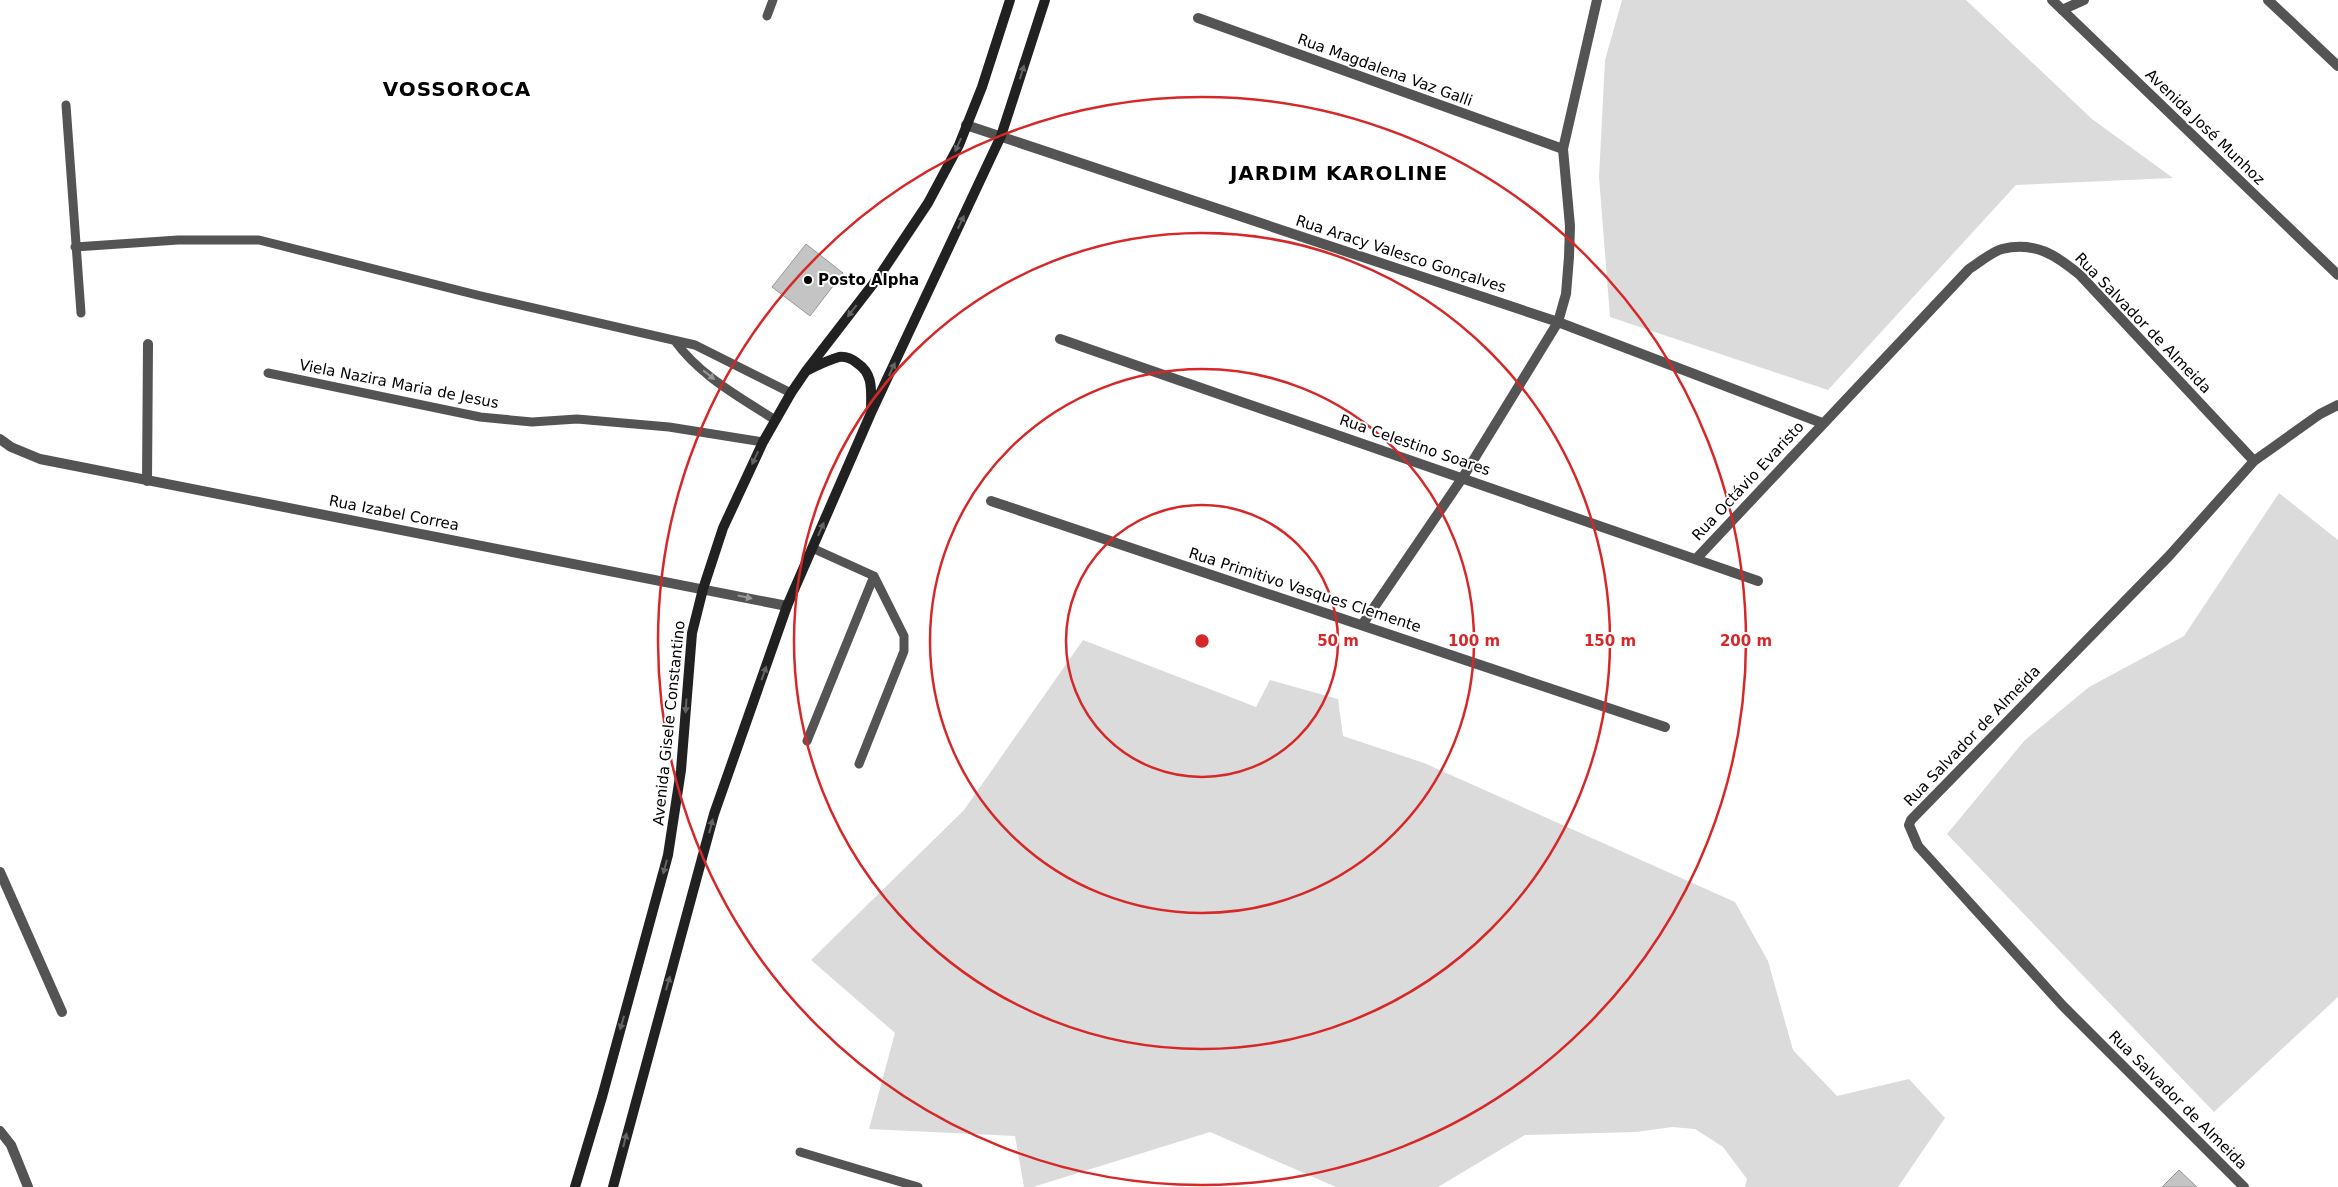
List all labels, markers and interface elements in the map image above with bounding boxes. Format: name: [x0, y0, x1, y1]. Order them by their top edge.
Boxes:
street label: Rua Magdalena Vaz Galli: [1295, 30, 1475, 110]
one-way arrow: [1019, 64, 1027, 79]
street label: Avenida José Munhoz: [2142, 65, 2268, 189]
district label: VOSSOROCA: [383, 77, 531, 101]
one-way arrow: [954, 137, 963, 152]
district label: JARDIM KAROLINE: [1228, 161, 1448, 185]
street label: Rua Aracy Valesco Gonçalves: [1293, 211, 1509, 297]
one-way arrow: [957, 215, 965, 229]
street label: Rua Salvador de Almeida: [2071, 249, 2215, 397]
place label: Posto Alpha: [818, 271, 919, 289]
marker: Posto Alpha: [802, 274, 814, 286]
one-way arrow: [847, 304, 858, 317]
street label: Viela Nazira Maria de Jesus: [298, 356, 500, 412]
one-way arrow: [888, 362, 896, 376]
one-way arrow: [702, 370, 715, 381]
street label: Rua Celestino Soares: [1337, 411, 1493, 479]
street label: Rua Octávio Evaristo: [1688, 418, 1808, 544]
one-way arrow: [751, 451, 759, 465]
street label: Rua Izabel Correa: [327, 492, 461, 534]
one-way arrow: [817, 522, 825, 536]
street label: Rua Primitivo Vasques Clemente: [1187, 544, 1423, 636]
one-way arrow: [737, 593, 752, 601]
street label: Avenida Gisele Constantino: [649, 620, 689, 826]
centre of rings: [1193, 632, 1211, 650]
text: 50 m: [1317, 632, 1359, 650]
text: 100 m: [1448, 632, 1500, 650]
text: 150 m: [1584, 632, 1636, 650]
text: 200 m: [1720, 632, 1772, 650]
street label: Rua Salvador de Almeida: [1900, 662, 2044, 810]
one-way arrow: [760, 665, 768, 680]
one-way arrow: [682, 698, 690, 714]
one-way arrow: [707, 819, 715, 834]
one-way arrow: [661, 859, 669, 874]
one-way arrow: [665, 975, 673, 990]
one-way arrow: [618, 1016, 626, 1031]
street label: Rua Salvador de Almeida: [2105, 1027, 2251, 1173]
one-way arrow: [621, 1132, 629, 1147]

